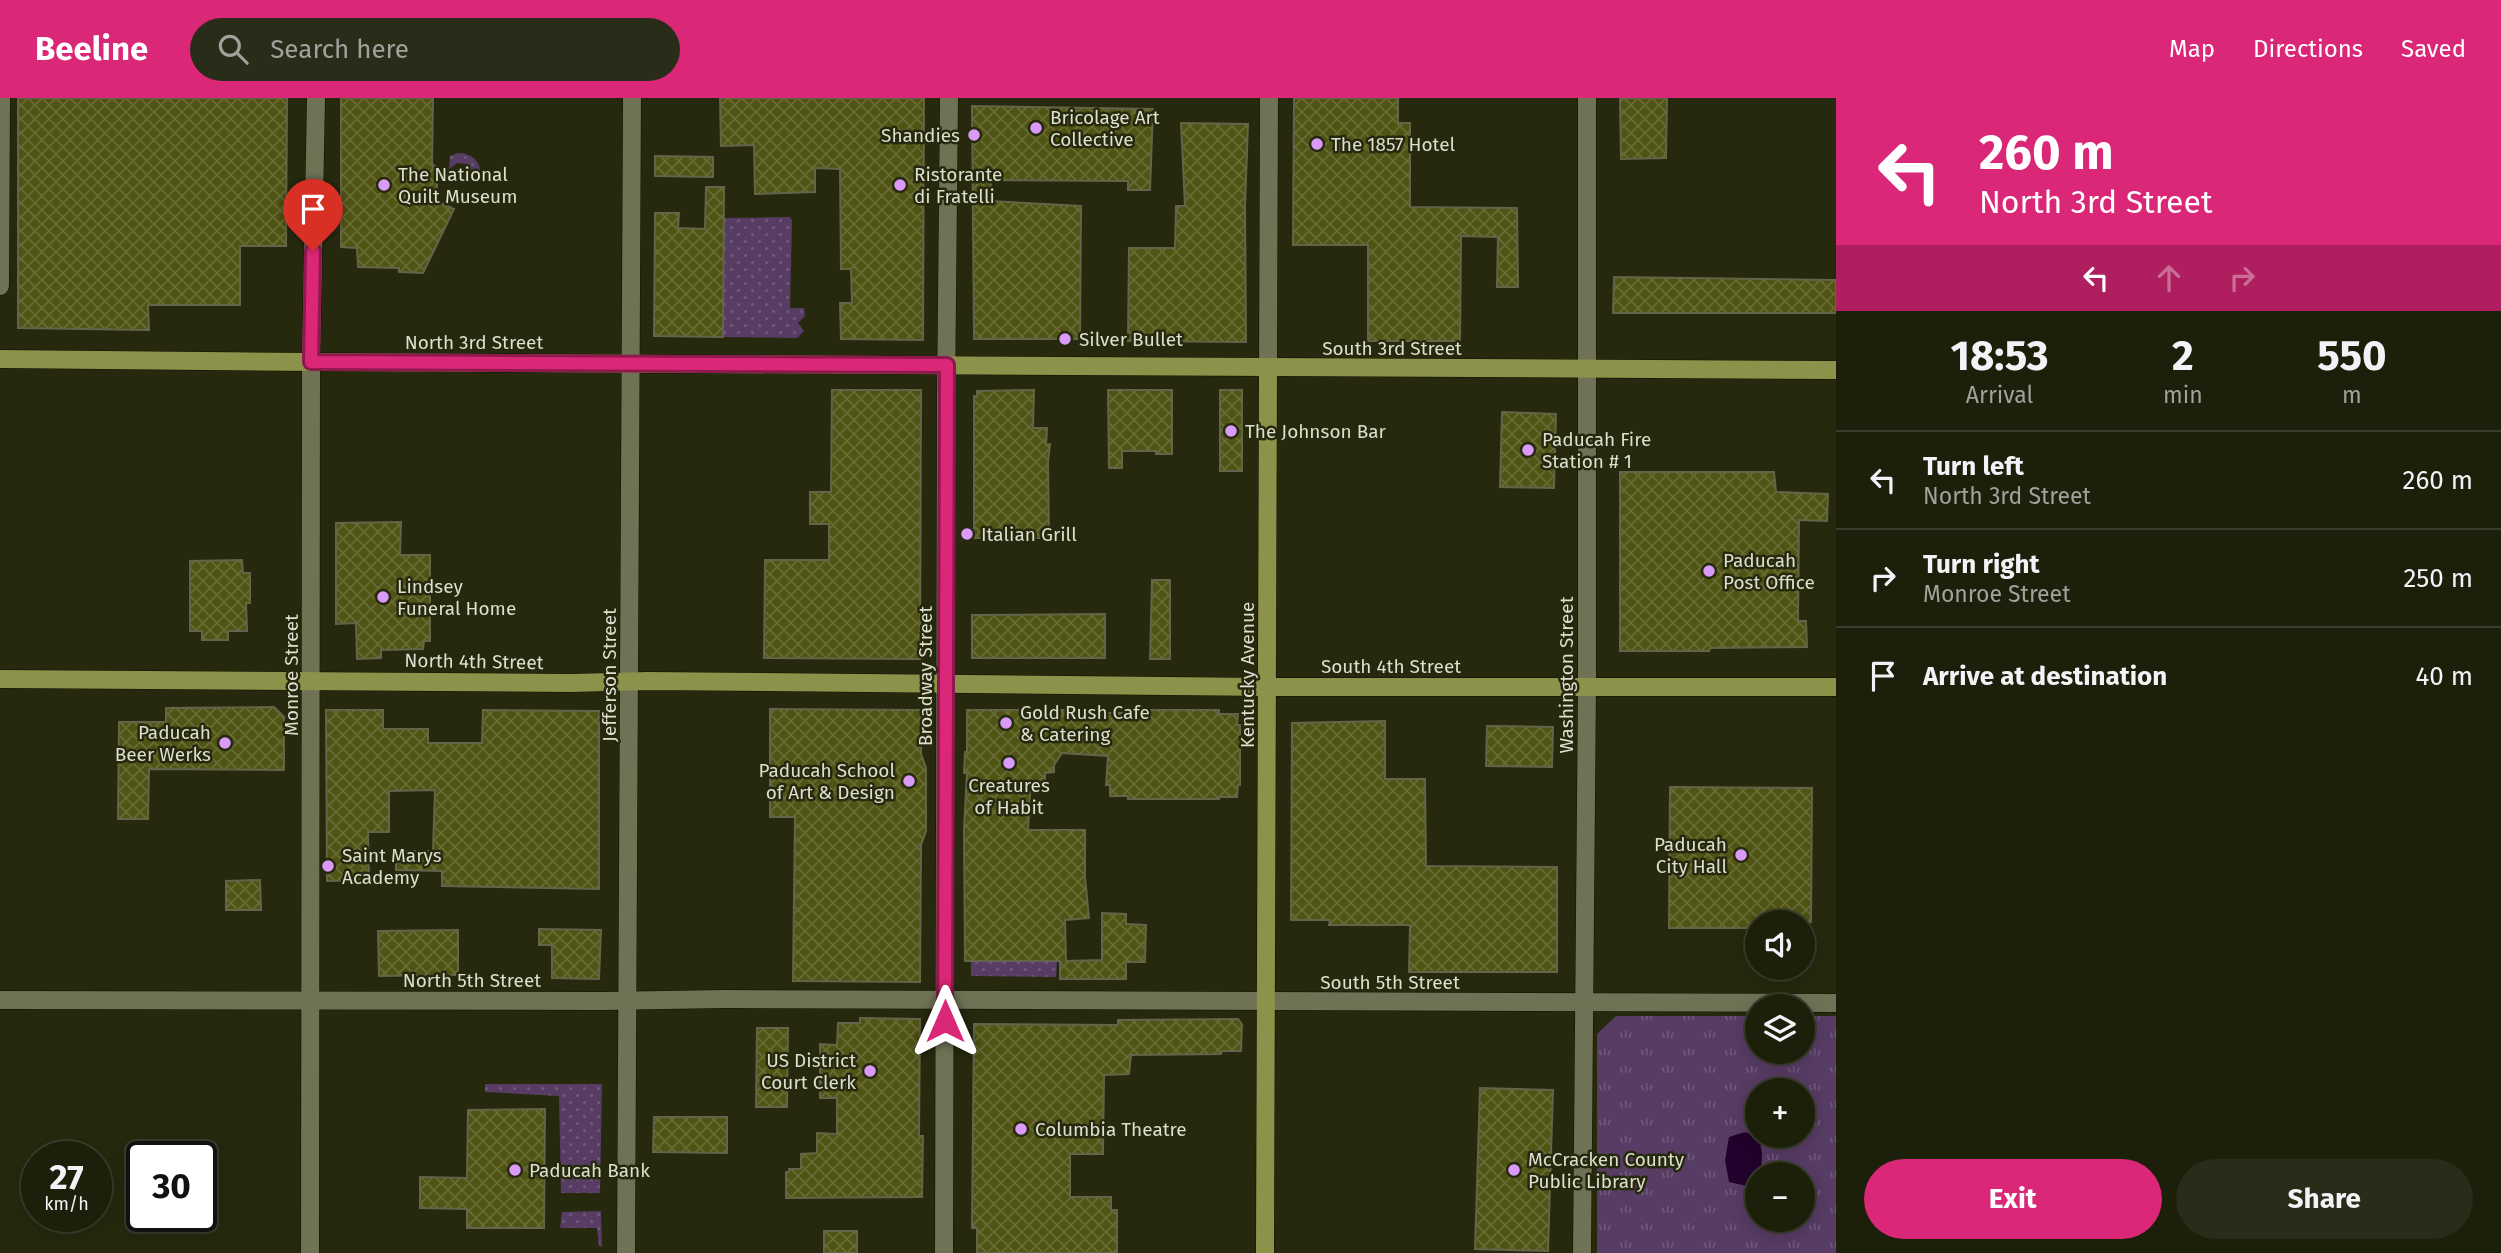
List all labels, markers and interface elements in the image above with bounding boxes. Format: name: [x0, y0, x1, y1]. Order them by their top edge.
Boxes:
search box: [190, 18, 680, 81]
text: Beeline: [35, 29, 148, 69]
icon: search: [214, 30, 252, 68]
text: Search here: [270, 34, 409, 65]
text: Map: [2169, 35, 2215, 63]
text: Directions: [2253, 35, 2363, 63]
text: Saved: [2401, 35, 2466, 63]
place label: Bricolage Art Collective: [1050, 106, 1160, 151]
marker: Bricolage Art Collective: [1028, 120, 1044, 136]
text: 260 m: [1979, 123, 2114, 182]
place label: Shandies: [881, 124, 960, 147]
icon: left: [1864, 126, 1955, 217]
marker: Shandies: [966, 127, 982, 143]
place label: The 1857 Hotel: [1331, 133, 1456, 156]
marker: The 1857 Hotel: [1309, 136, 1325, 152]
place label: The National Quilt Museum: [398, 163, 517, 208]
place label: Ristorante di Fratelli: [914, 163, 1002, 208]
marker: The National Quilt Museum: [376, 177, 392, 193]
marker: Ristorante di Fratelli: [892, 177, 908, 193]
pin: [283, 179, 343, 251]
text: North 3rd Street: [1979, 183, 2212, 221]
icon: arrive: [294, 190, 332, 228]
icon: left: [2077, 259, 2115, 297]
icon: ahead: [2150, 259, 2188, 297]
icon: right: [2223, 259, 2261, 297]
place label: Silver Bullet: [1079, 328, 1183, 351]
street label: North 3rd Street: [405, 331, 543, 354]
marker: Silver Bullet: [1057, 331, 1073, 347]
text: 18:53: [1950, 331, 2049, 381]
text: 2: [2172, 331, 2194, 381]
text: 550: [2317, 331, 2387, 381]
street label: South 3rd Street: [1322, 337, 1462, 360]
text: Arrival: [1966, 381, 2033, 409]
text: min: [2163, 381, 2203, 409]
text: m: [2342, 381, 2362, 409]
place label: The Johnson Bar: [1245, 420, 1387, 443]
marker: The Johnson Bar: [1223, 423, 1239, 439]
place label: Paducah Fire Station # 1: [1542, 428, 1651, 473]
marker: Paducah Fire Station # 1: [1520, 442, 1536, 458]
text: Turn left: [1923, 451, 2024, 482]
icon: left: [1864, 461, 1902, 499]
text: 260 m: [2403, 465, 2473, 496]
text: North 3rd Street: [1923, 482, 2091, 510]
place label: Italian Grill: [981, 523, 1077, 546]
marker: Italian Grill: [959, 526, 975, 542]
place label: Paducah Post Office: [1723, 549, 1815, 594]
text: Turn right: [1923, 549, 2040, 580]
icon: right: [1864, 559, 1902, 597]
marker: Paducah Post Office: [1701, 563, 1717, 579]
text: 250 m: [2403, 563, 2473, 594]
place label: Lindsey Funeral Home: [397, 575, 516, 620]
text: Monroe Street: [1923, 580, 2070, 608]
marker: Lindsey Funeral Home: [375, 589, 391, 605]
street label: Washington Street: [1555, 596, 1578, 754]
street label: Kentucky Avenue: [1236, 602, 1259, 748]
street label: Broadway Street: [914, 606, 937, 746]
street label: Jefferson Street: [598, 608, 621, 742]
street label: Monroe Street: [280, 614, 303, 736]
street label: North 4th Street: [404, 649, 544, 674]
street label: South 4th Street: [1321, 655, 1461, 678]
icon: arrive: [1864, 657, 1902, 695]
text: Arrive at destination: [1923, 661, 2167, 692]
text: 40 m: [2415, 661, 2473, 692]
place label: Gold Rush Cafe & Catering: [1020, 701, 1150, 746]
marker: Gold Rush Cafe & Catering: [998, 715, 1014, 731]
place label: Paducah Beer Werks: [115, 721, 211, 766]
marker: Paducah Beer Werks: [217, 735, 233, 751]
marker: Creatures of Habit: [1001, 755, 1017, 771]
place label: Paducah School of Art & Design: [759, 759, 895, 804]
marker: Paducah School of Art & Design: [901, 773, 917, 789]
place label: Creatures of Habit: [968, 774, 1050, 819]
place label: Paducah City Hall: [1654, 833, 1727, 878]
place label: Saint Marys Academy: [342, 844, 442, 889]
marker: Paducah City Hall: [1733, 847, 1749, 863]
marker: Saint Marys Academy: [320, 858, 336, 874]
map controls: [1745, 910, 1815, 1232]
button: sound: [1745, 910, 1815, 980]
street label: North 5th Street: [403, 969, 541, 992]
street label: South 5th Street: [1320, 971, 1460, 994]
position arrow: [908, 984, 982, 1058]
button: layers: [1745, 994, 1815, 1064]
place label: US District Court Clerk: [761, 1049, 856, 1094]
marker: US District Court Clerk: [862, 1063, 878, 1079]
button: +: [1745, 1078, 1815, 1148]
place label: Columbia Theatre: [1035, 1118, 1187, 1141]
marker: Columbia Theatre: [1013, 1121, 1029, 1137]
speed limit sign: 30: [126, 1141, 217, 1232]
place label: McCracken County Public Library: [1528, 1148, 1685, 1193]
text: 27: [49, 1156, 84, 1198]
place label: Paducah Bank: [529, 1159, 650, 1182]
button: Exit: [1864, 1159, 2162, 1239]
button: Share: [2176, 1159, 2473, 1239]
marker: Paducah Bank: [507, 1162, 523, 1178]
marker: McCracken County Public Library: [1506, 1162, 1522, 1178]
button: −: [1745, 1162, 1815, 1232]
text: km/h: [44, 1193, 89, 1215]

